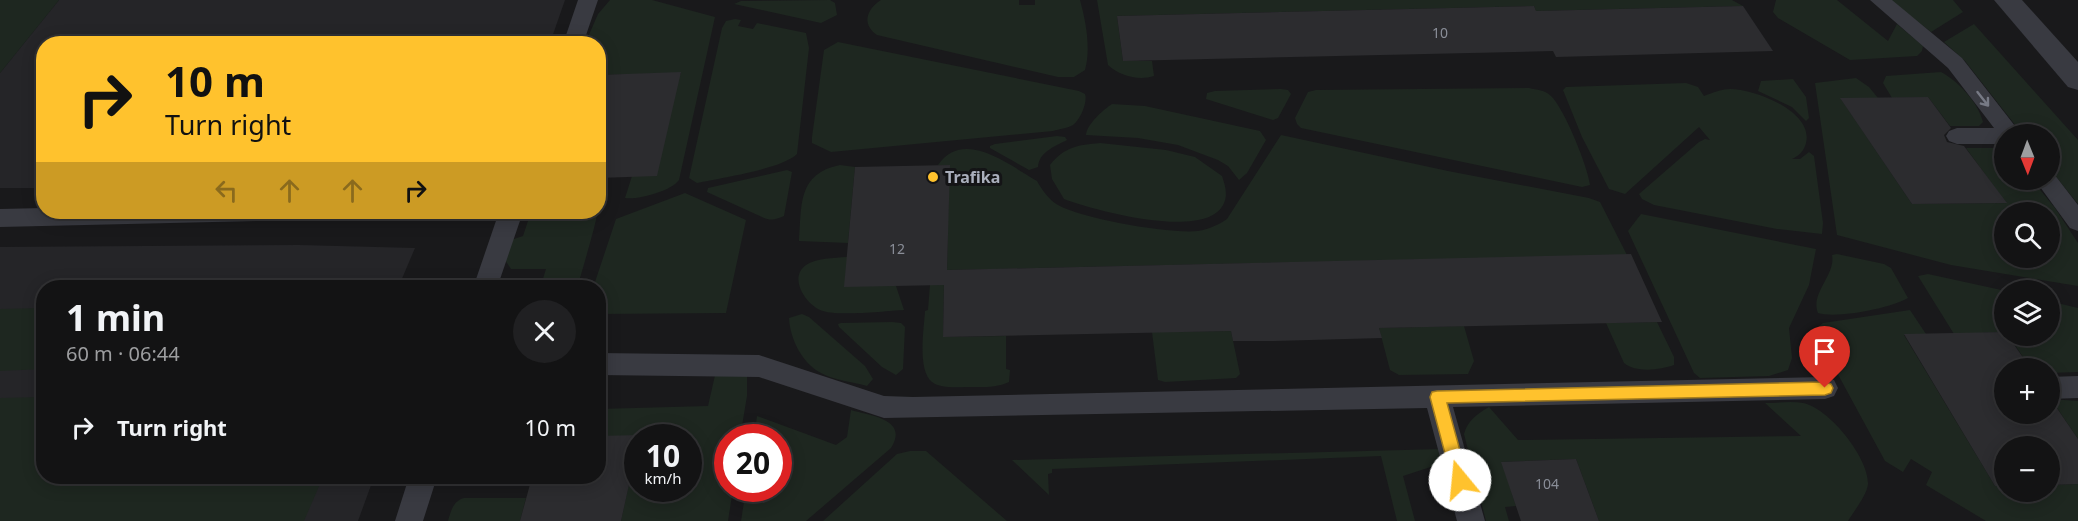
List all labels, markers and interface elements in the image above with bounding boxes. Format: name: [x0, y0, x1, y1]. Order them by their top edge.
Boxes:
house number: 10: [1432, 23, 1448, 42]
text: 10 m: [165, 52, 265, 109]
icon: right: [66, 60, 144, 138]
one-way arrow: [1976, 91, 1989, 107]
text: Turn right: [165, 106, 291, 143]
north arrow: [1994, 124, 2060, 190]
map controls: [1994, 124, 2060, 502]
place label: Trafika: [945, 166, 1000, 188]
marker: Trafika: [926, 170, 940, 184]
icon: left: [210, 174, 243, 207]
icon: ahead: [273, 174, 306, 207]
icon: ahead: [336, 174, 369, 207]
icon: right: [399, 174, 432, 207]
button: search: [1994, 202, 2060, 268]
house number: 12: [889, 239, 905, 258]
button: layers: [1994, 280, 2060, 346]
text: 1 min: [66, 293, 165, 342]
button: close: [513, 300, 576, 363]
pin: [1799, 326, 1850, 388]
icon: arrive: [1808, 335, 1841, 368]
text: 60 m · 06:44: [66, 340, 180, 367]
button: +: [1994, 358, 2060, 424]
icon: right: [66, 411, 99, 444]
text: Turn right: [117, 412, 227, 442]
text: 10 m: [525, 412, 576, 442]
speed limit sign: 20: [714, 424, 792, 502]
text: 10: [646, 435, 680, 476]
button: −: [1994, 436, 2060, 502]
position arrow: [1428, 448, 1492, 512]
text: km/h: [645, 468, 681, 488]
house number: 104: [1535, 474, 1559, 493]

